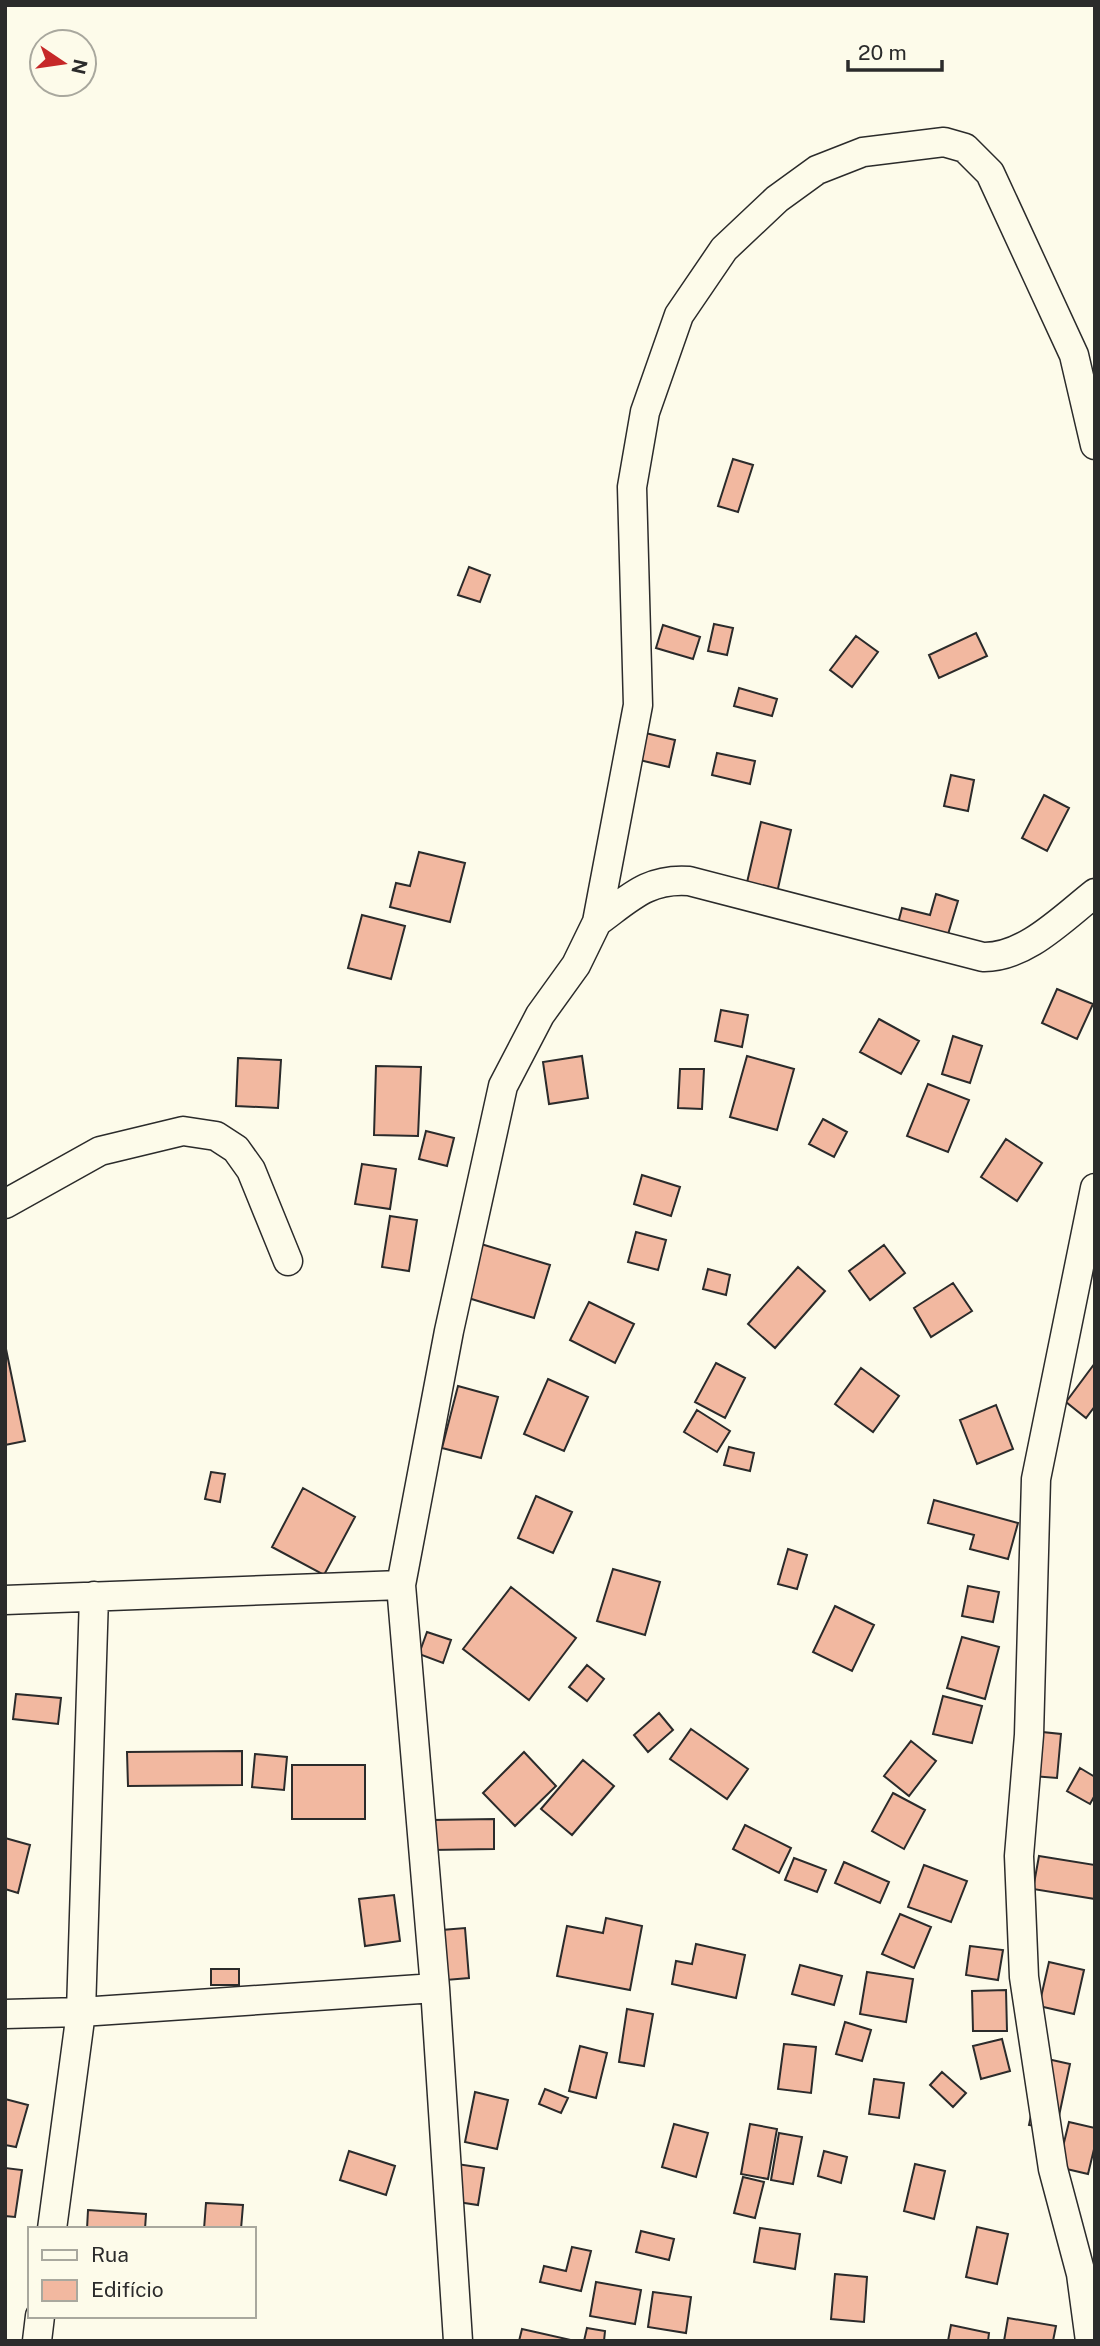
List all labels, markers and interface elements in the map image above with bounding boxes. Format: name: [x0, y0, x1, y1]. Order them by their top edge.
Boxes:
north arrow: [28, 28, 98, 98]
scale bar: [848, 28, 942, 72]
text: 20 m: [858, 40, 907, 65]
text: N: [67, 57, 92, 77]
legend: [28, 2227, 256, 2318]
text: Rua: [91, 2242, 129, 2267]
text: Edifício: [91, 2277, 164, 2302]

